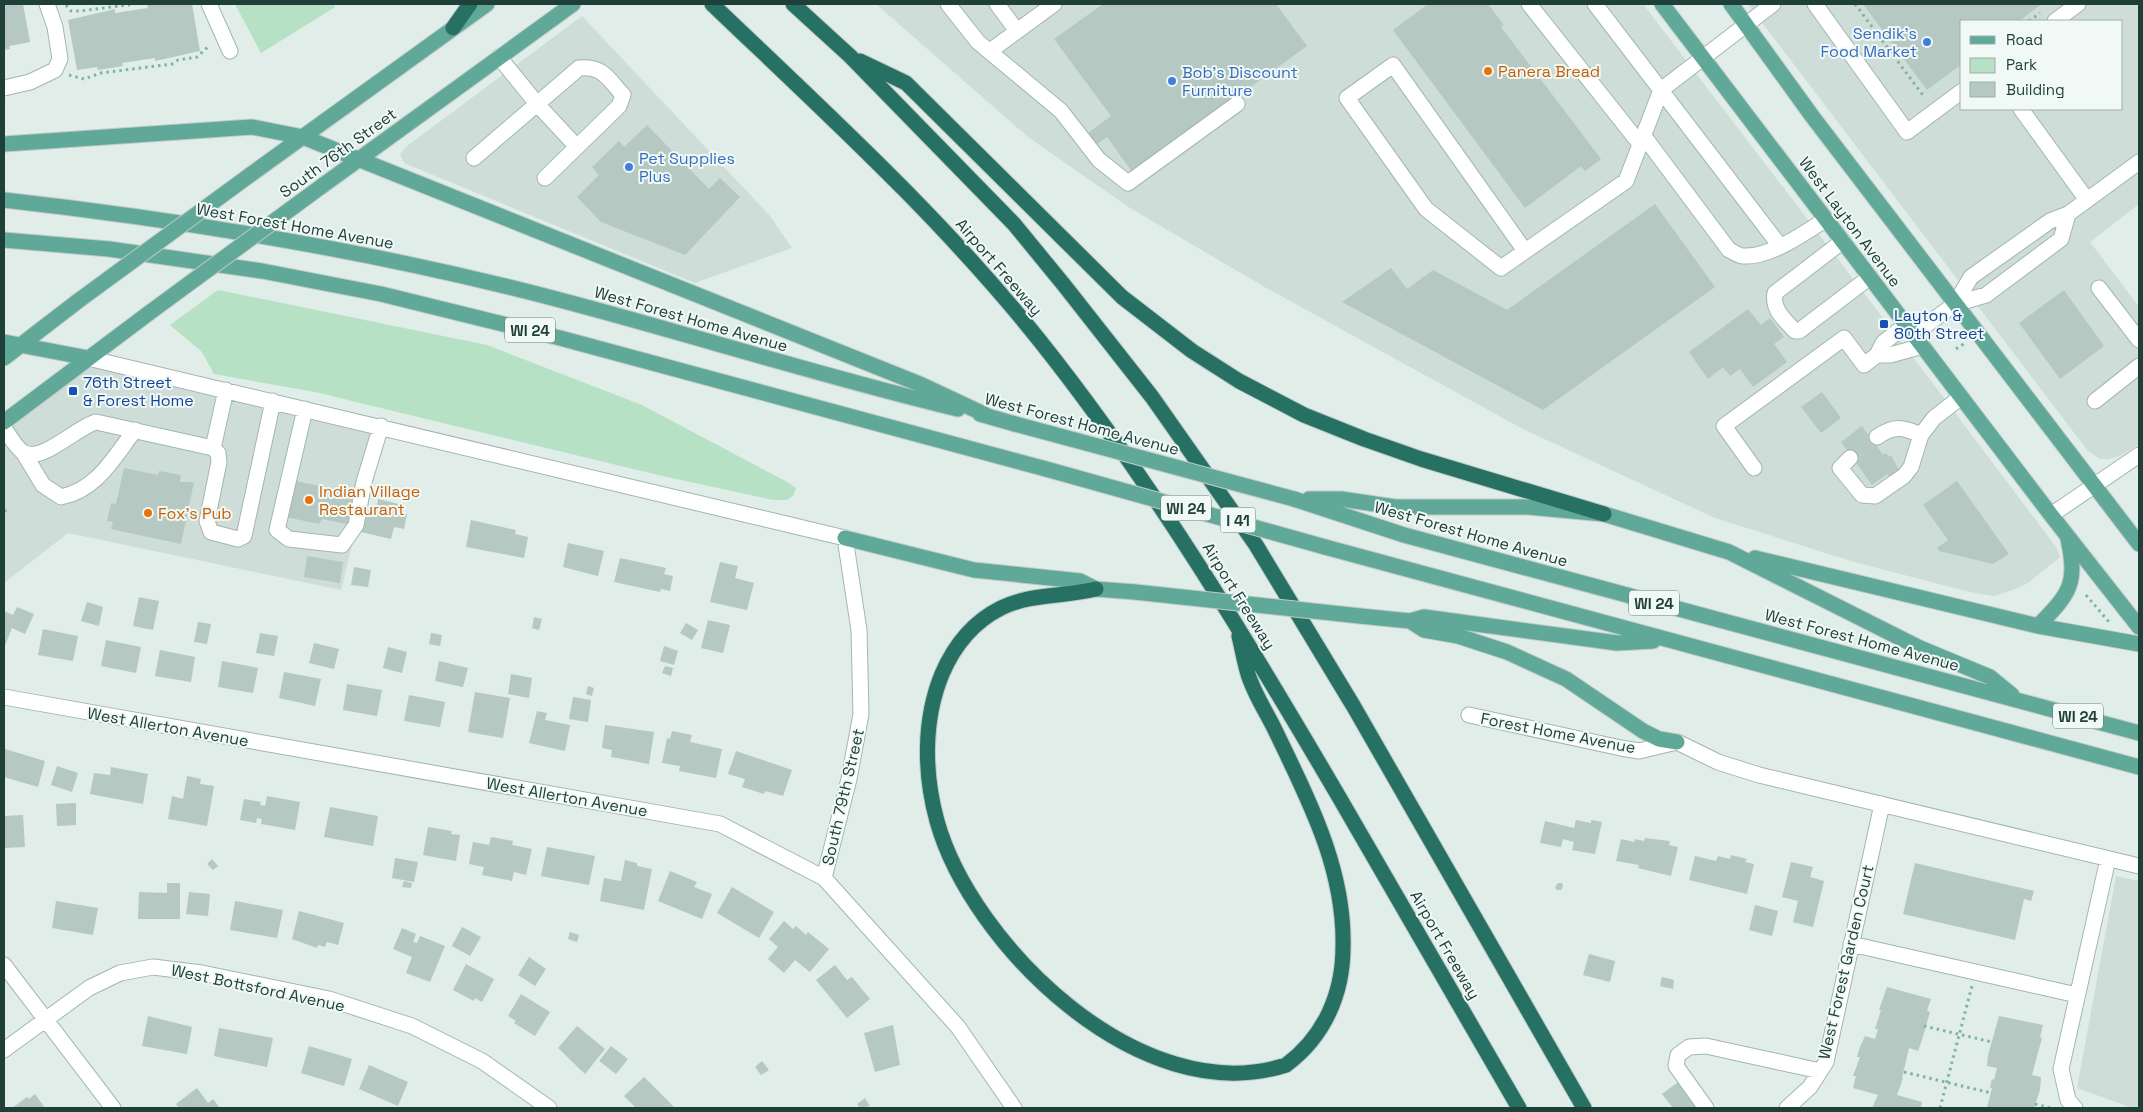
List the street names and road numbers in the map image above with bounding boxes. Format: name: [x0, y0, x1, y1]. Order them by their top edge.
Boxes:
street label: South 76th Street: [275, 103, 401, 203]
street label: West Layton Avenue: [1794, 153, 1906, 291]
street label: West Forest Home Avenue: [195, 198, 395, 254]
street label: Airport Freeway: [951, 214, 1047, 320]
street label: West Forest Home Avenue: [592, 281, 790, 357]
road number: WI 24: [505, 318, 555, 342]
street label: West Forest Home Avenue: [983, 388, 1181, 460]
road number: WI 24: [1161, 496, 1211, 520]
street label: West Forest Home Avenue: [1372, 496, 1570, 572]
road number: I 41: [1220, 508, 1256, 532]
street label: Airport Freeway: [1198, 539, 1280, 653]
road number: WI 24: [1629, 590, 1679, 616]
street label: West Forest Home Avenue: [1763, 604, 1961, 676]
street label: West Allerton Avenue: [86, 702, 250, 752]
road number: WI 24: [2053, 704, 2103, 728]
street label: Forest Home Avenue: [1479, 708, 1637, 758]
street label: South 79th Street: [817, 727, 869, 867]
street label: West Allerton Avenue: [485, 772, 649, 822]
street label: West Forest Garden Court: [1813, 863, 1879, 1061]
street label: Airport Freeway: [1405, 887, 1485, 1003]
street label: West Bottsford Avenue: [169, 959, 347, 1017]

